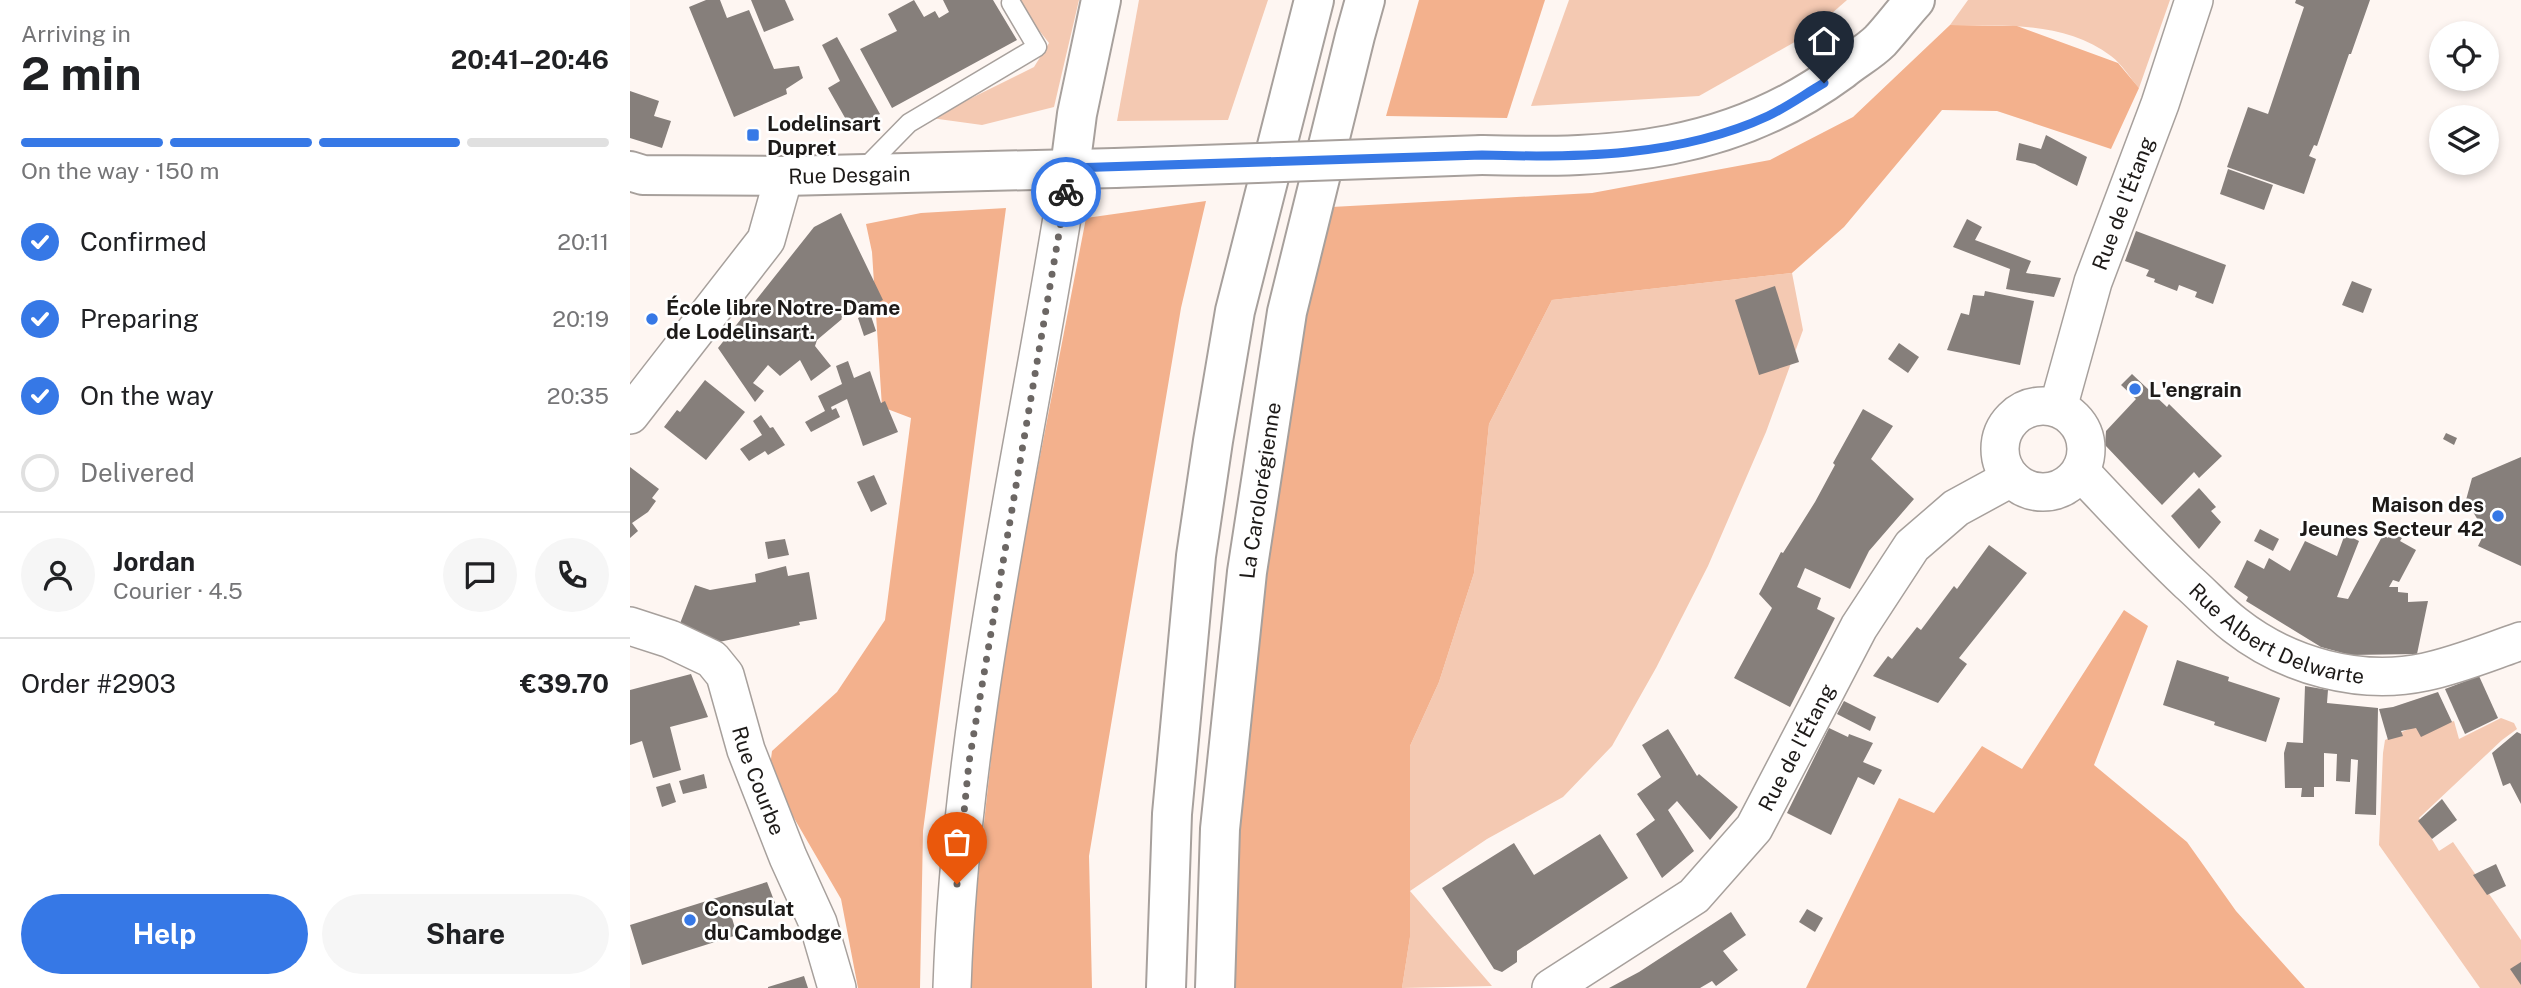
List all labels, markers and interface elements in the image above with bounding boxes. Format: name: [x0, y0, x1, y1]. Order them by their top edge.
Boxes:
pin: [1794, 11, 1854, 83]
text: Arriving in: [21, 20, 131, 47]
map controls: [2429, 21, 2499, 175]
button: locate: [2429, 21, 2499, 91]
icon: home: [1805, 22, 1843, 60]
text: 20:41–20:46: [451, 44, 609, 75]
text: 2 min: [21, 46, 141, 100]
button: layers: [2429, 105, 2499, 175]
place label: Lodelinsart Dupret: [767, 111, 881, 160]
marker: Lodelinsart Dupret: [745, 127, 761, 143]
street label: Rue de l'Étang: [2086, 133, 2159, 273]
text: On the way · 150 m: [21, 157, 219, 184]
courier: [1031, 157, 1101, 227]
street label: Rue Desgain: [788, 160, 911, 188]
icon: bike: [1047, 173, 1085, 211]
icon: check: [21, 223, 59, 261]
text: Confirmed: [80, 226, 207, 257]
text: 20:11: [557, 228, 609, 255]
place label: École libre Notre-Dame de Lodelinsart.: [666, 295, 900, 344]
icon: check: [21, 300, 59, 338]
text: Preparing: [80, 303, 199, 334]
text: 20:19: [552, 305, 609, 332]
marker: École libre Notre-Dame de Lodelinsart.: [644, 311, 660, 327]
icon: check: [21, 377, 59, 415]
place label: L'engrain: [2149, 377, 2242, 402]
text: On the way: [80, 380, 214, 411]
marker: L'engrain: [2127, 381, 2143, 397]
text: 20:35: [547, 382, 609, 409]
street label: La Carolorégienne: [1234, 400, 1285, 580]
text: Delivered: [80, 457, 195, 488]
place label: Maison des Jeunes Secteur 42: [2300, 492, 2484, 541]
marker: Maison des Jeunes Secteur 42: [2490, 508, 2506, 524]
button: person: [21, 538, 95, 612]
button: chat: [443, 538, 517, 612]
button: phone: [535, 538, 609, 612]
text: Jordan: [113, 546, 195, 577]
text: Courier · 4.5: [113, 577, 243, 604]
street label: Rue Albert Delwarte: [2184, 577, 2366, 688]
text: Order #2903: [21, 668, 176, 699]
text: €39.70: [520, 668, 609, 699]
street label: Rue de l'Étang: [1753, 679, 1840, 815]
street label: Rue Courbe: [727, 723, 791, 838]
pin: [927, 812, 987, 884]
icon: bag: [938, 823, 976, 861]
button: Help: [21, 894, 308, 974]
button: Share: [322, 894, 609, 974]
place label: Consulat du Cambodge: [704, 896, 842, 945]
marker: Consulat du Cambodge: [682, 912, 698, 928]

